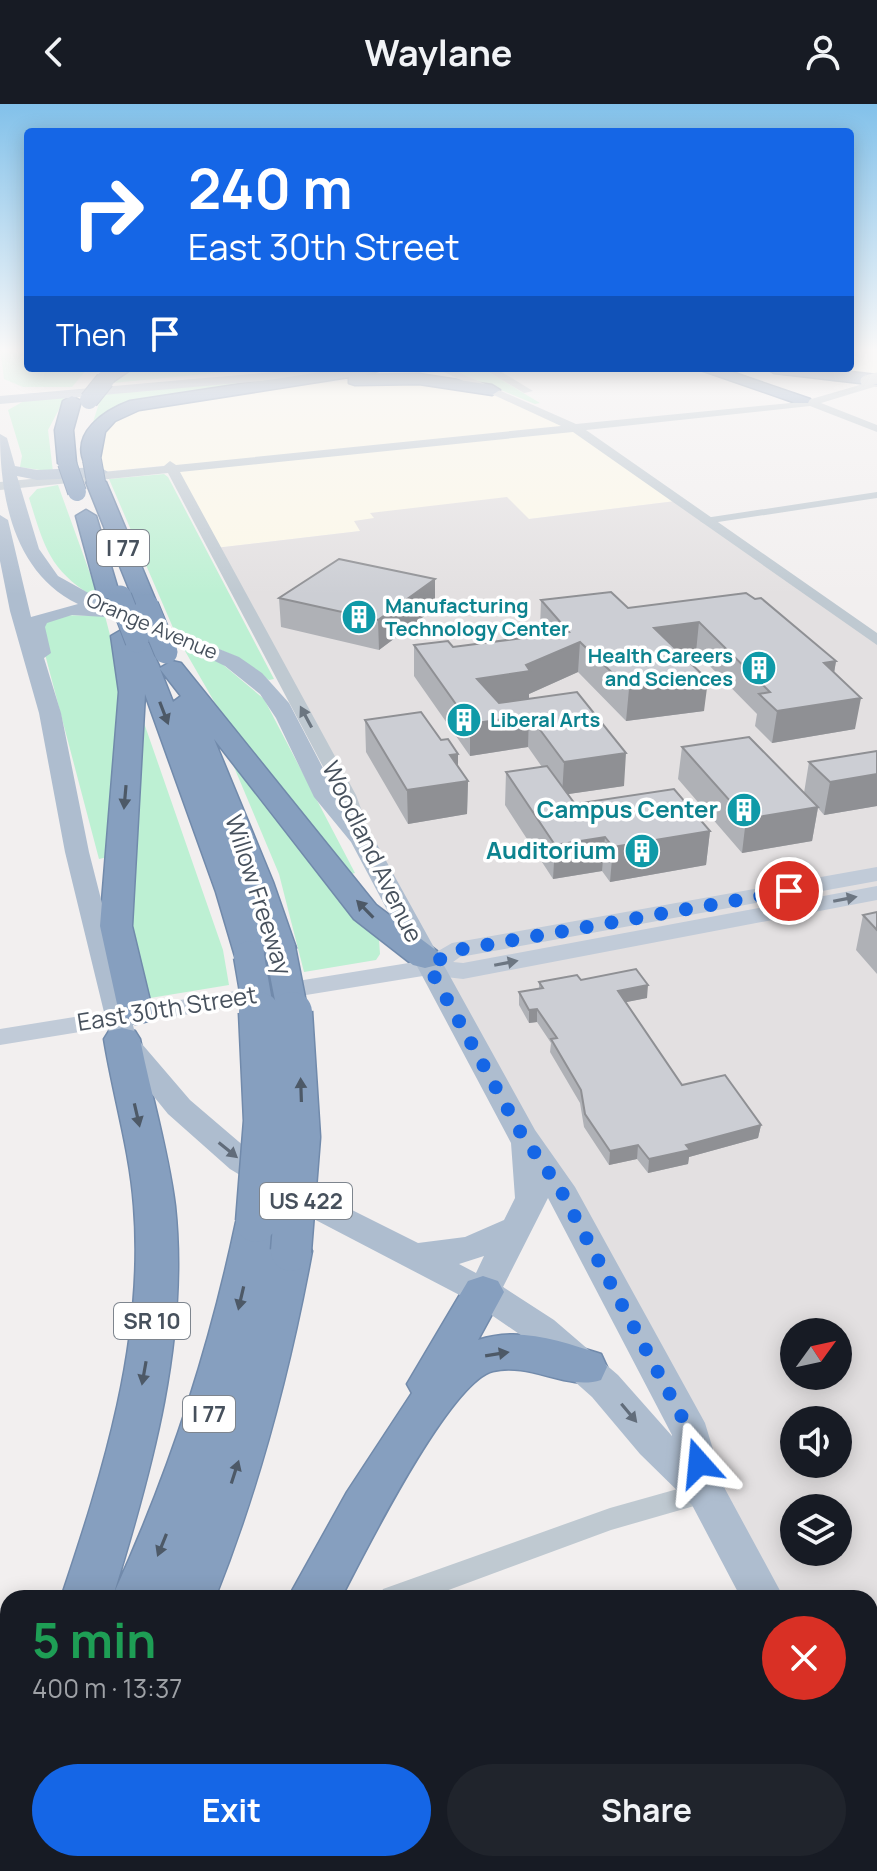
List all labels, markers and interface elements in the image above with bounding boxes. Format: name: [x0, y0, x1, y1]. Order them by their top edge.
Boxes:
text: Waylane: [364, 28, 513, 77]
icon: back: [32, 30, 76, 74]
icon: person: [801, 30, 845, 74]
text: 240 m: [188, 149, 353, 226]
icon: right: [56, 160, 160, 264]
text: East 30th Street: [188, 222, 460, 271]
icon: arrive: [143, 312, 187, 356]
text: Then: [56, 314, 127, 355]
road number: I 77: [97, 530, 149, 566]
street label: Orange Avenue: [82, 586, 222, 665]
place label: Manufacturing Technology Center: [385, 592, 569, 642]
building icon: Manufacturing Technology Center: [340, 598, 378, 636]
place label: Health Careers and Sciences: [588, 642, 733, 692]
building icon: Health Careers and Sciences: [740, 649, 778, 687]
building icon: Liberal Arts: [445, 701, 483, 739]
one-way arrow: [158, 702, 171, 726]
one-way arrow: [299, 706, 312, 729]
place label: Liberal Arts: [490, 706, 601, 733]
street label: Woodland Avenue: [315, 755, 432, 948]
one-way arrow: [118, 785, 131, 810]
building icon: Campus Center: [725, 791, 763, 829]
place label: Campus Center: [537, 792, 718, 825]
street label: Willow Freeway: [218, 810, 301, 979]
building icon: Auditorium: [623, 832, 661, 870]
place label: Auditorium: [486, 833, 616, 866]
pin: [755, 857, 823, 925]
icon: arrive: [767, 869, 811, 913]
one-way arrow: [832, 893, 857, 905]
one-way arrow: [356, 900, 374, 919]
one-way arrow: [494, 956, 519, 968]
street label: East 30th Street: [75, 977, 259, 1038]
one-way arrow: [294, 1077, 307, 1102]
one-way arrow: [131, 1103, 144, 1128]
one-way arrow: [218, 1141, 238, 1158]
road number: US 422: [260, 1183, 352, 1219]
one-way arrow: [234, 1286, 247, 1311]
road number: SR 10: [114, 1303, 190, 1339]
north arrow: [780, 1318, 852, 1390]
map controls: [780, 1318, 852, 1566]
one-way arrow: [484, 1347, 509, 1360]
one-way arrow: [138, 1360, 150, 1385]
road number: I 77: [183, 1396, 235, 1432]
one-way arrow: [620, 1402, 637, 1422]
button: sound: [780, 1406, 852, 1478]
position arrow: [657, 1421, 741, 1505]
one-way arrow: [230, 1460, 242, 1484]
button: layers: [780, 1494, 852, 1566]
one-way arrow: [155, 1533, 168, 1557]
text: 5 min: [32, 1607, 156, 1672]
button: close: [762, 1616, 846, 1700]
text: 400 m · 13:37: [32, 1670, 182, 1706]
button: Exit: [32, 1764, 431, 1856]
button: Share: [447, 1764, 846, 1856]

